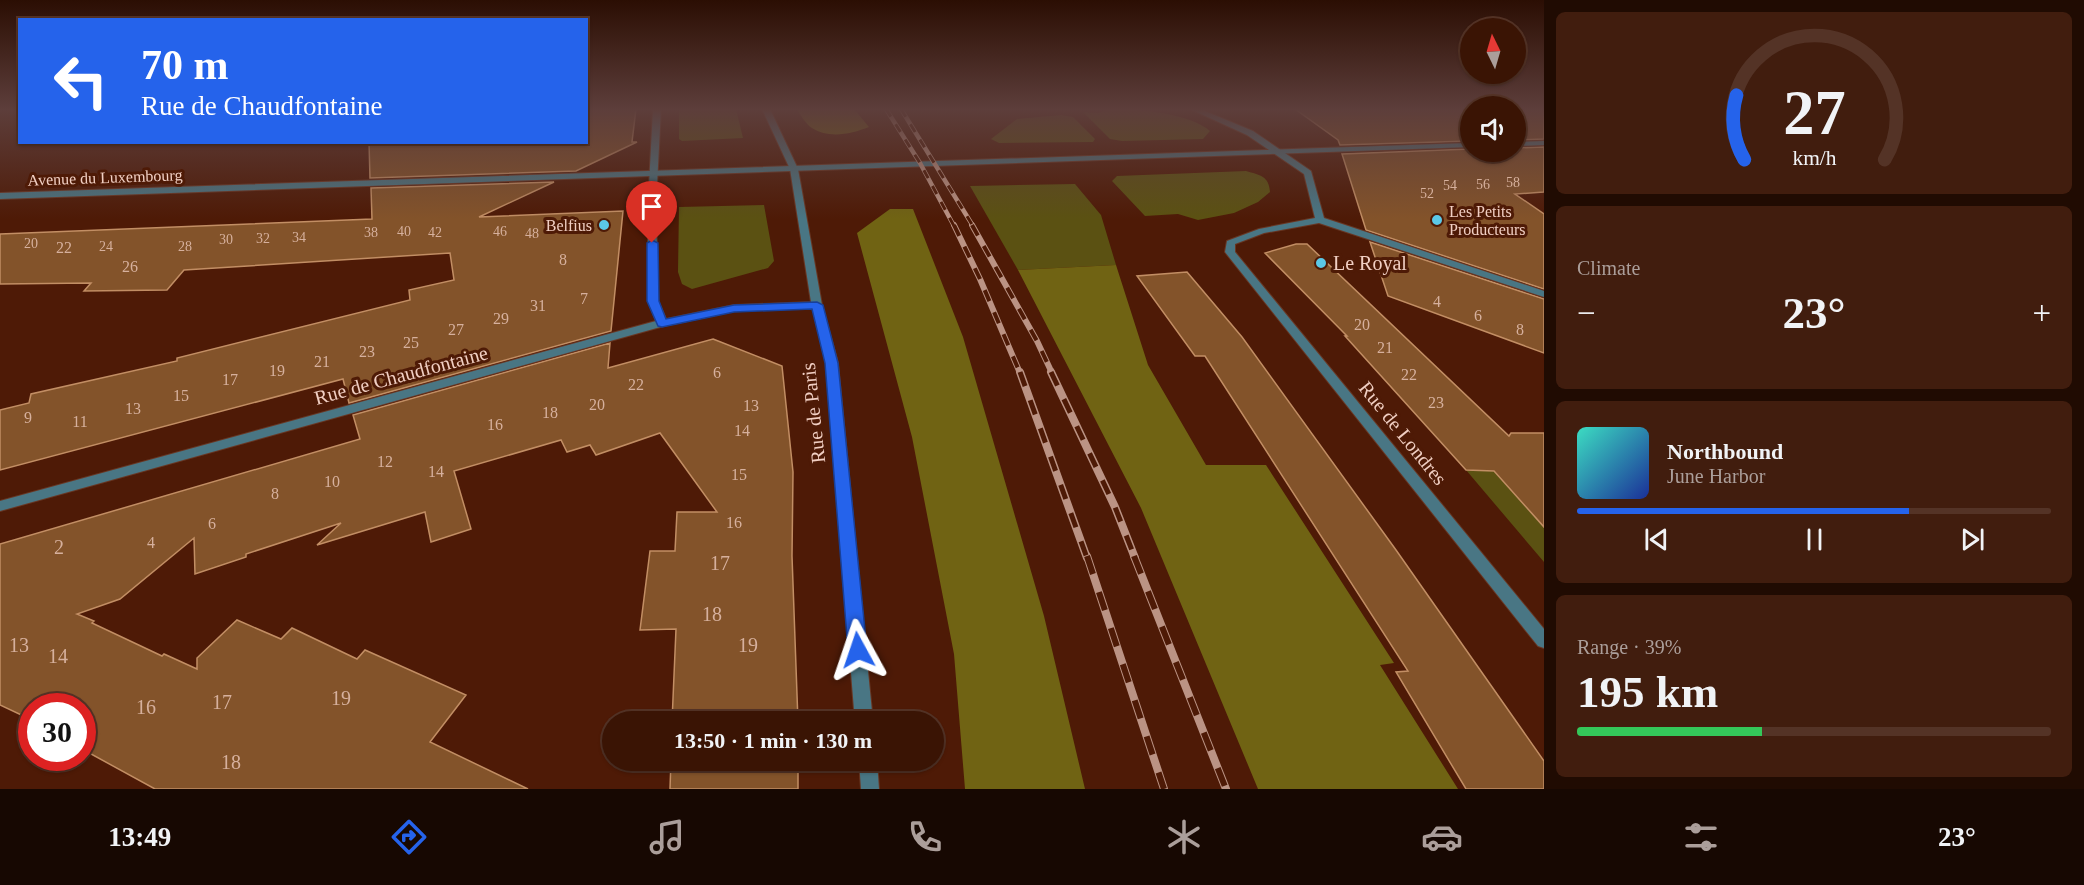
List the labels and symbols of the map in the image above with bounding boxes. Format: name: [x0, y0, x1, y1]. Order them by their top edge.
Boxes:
north arrow: [1460, 18, 1526, 84]
street label: Avenue du Luxembourg: [27, 166, 183, 190]
house number: 58: [1506, 175, 1520, 190]
house number: 56: [1476, 177, 1490, 192]
house number: 54: [1443, 178, 1457, 193]
pin: [626, 181, 677, 243]
house number: 52: [1420, 186, 1434, 201]
place label: Les Petits Producteurs: [1449, 203, 1525, 238]
marker: Les Petits Producteurs: [1430, 213, 1444, 227]
place label: Belfius: [546, 217, 592, 234]
marker: Belfius: [597, 218, 611, 232]
house number: 40: [397, 224, 411, 239]
house number: 46: [493, 224, 507, 239]
house number: 38: [364, 225, 378, 240]
house number: 42: [428, 225, 442, 240]
house number: 48: [525, 226, 539, 241]
house number: 34: [292, 230, 306, 245]
house number: 32: [256, 231, 270, 246]
house number: 30: [219, 232, 233, 247]
house number: 20: [24, 236, 38, 251]
house number: 22: [56, 239, 72, 256]
house number: 24: [99, 239, 113, 254]
house number: 28: [178, 239, 192, 254]
house number: 8: [559, 251, 567, 268]
place label: Le Royal: [1333, 252, 1407, 275]
marker: Le Royal: [1314, 256, 1328, 270]
house number: 26: [122, 258, 138, 275]
house number: 7: [580, 290, 588, 307]
house number: 4: [1433, 293, 1441, 310]
house number: 31: [530, 297, 546, 314]
house number: 6: [1474, 307, 1482, 324]
house number: 29: [493, 310, 509, 327]
house number: 20: [1354, 316, 1370, 333]
house number: 27: [448, 321, 464, 338]
house number: 8: [1516, 321, 1524, 338]
house number: 25: [403, 334, 419, 351]
house number: 21: [1377, 339, 1393, 356]
street label: Rue de Chaudfontaine: [312, 341, 490, 409]
house number: 23: [359, 343, 375, 360]
house number: 21: [314, 353, 330, 370]
street label: Rue de Paris: [797, 361, 829, 464]
house number: 19: [269, 362, 285, 379]
house number: 6: [713, 364, 721, 381]
house number: 22: [1401, 366, 1417, 383]
house number: 17: [222, 371, 238, 388]
house number: 22: [628, 376, 644, 393]
street label: Rue de Londres: [1355, 377, 1452, 489]
house number: 15: [173, 387, 189, 404]
house number: 23: [1428, 394, 1444, 411]
house number: 20: [589, 396, 605, 413]
house number: 13: [743, 397, 759, 414]
house number: 13: [125, 400, 141, 417]
house number: 18: [542, 404, 558, 421]
house number: 9: [24, 409, 32, 426]
house number: 11: [72, 413, 88, 430]
house number: 16: [487, 416, 503, 433]
house number: 14: [734, 422, 750, 439]
house number: 12: [377, 453, 393, 470]
house number: 14: [428, 463, 444, 480]
house number: 15: [731, 466, 747, 483]
house number: 10: [324, 473, 340, 490]
house number: 8: [271, 485, 279, 502]
house number: 16: [726, 514, 742, 531]
house number: 6: [208, 515, 216, 532]
house number: 4: [147, 534, 155, 551]
house number: 2: [54, 536, 64, 558]
house number: 17: [710, 552, 730, 574]
house number: 18: [702, 603, 722, 625]
position arrow: [826, 618, 890, 682]
house number: 13: [9, 634, 29, 656]
house number: 19: [738, 634, 758, 656]
house number: 14: [48, 645, 68, 667]
house number: 19: [331, 687, 351, 709]
house number: 17: [212, 691, 232, 713]
speed limit sign: 30: [18, 693, 96, 771]
house number: 16: [136, 696, 156, 718]
house number: 18: [221, 751, 241, 773]

